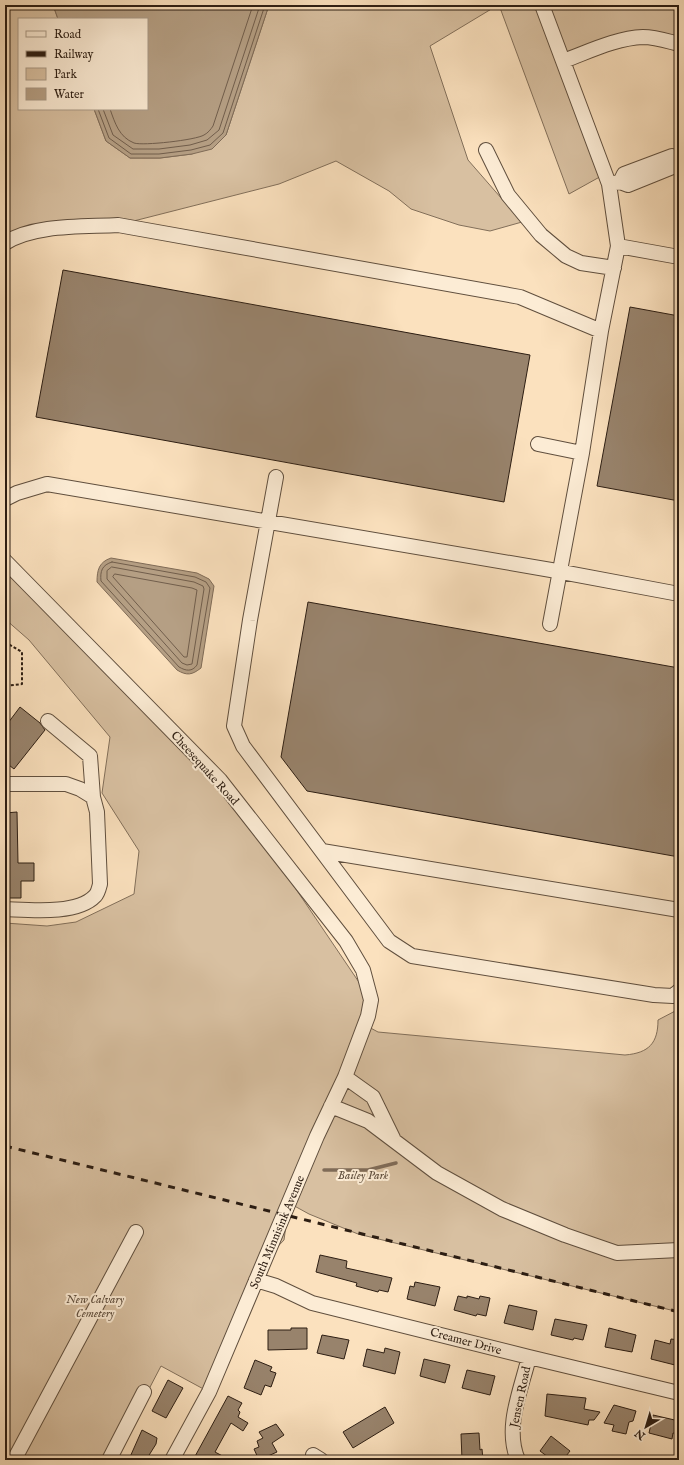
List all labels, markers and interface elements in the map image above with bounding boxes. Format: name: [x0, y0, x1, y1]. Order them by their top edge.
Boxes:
legend: [18, 18, 148, 110]
text: Road: [54, 27, 82, 42]
text: Railway: [54, 47, 93, 62]
text: Park: [54, 67, 77, 82]
text: Water: [54, 87, 85, 102]
street label: Cheesequake Road: [167, 728, 242, 810]
park label: Bailey Park: [338, 1168, 389, 1183]
street label: South Minnisink Avenue: [247, 1173, 308, 1291]
park label: New Calvary Cemetery: [66, 1292, 124, 1321]
street label: Creamer Drive: [429, 1325, 504, 1358]
street label: Jensen Road: [506, 1364, 535, 1431]
north arrow: [626, 1407, 666, 1447]
text: N: [632, 1425, 649, 1443]

